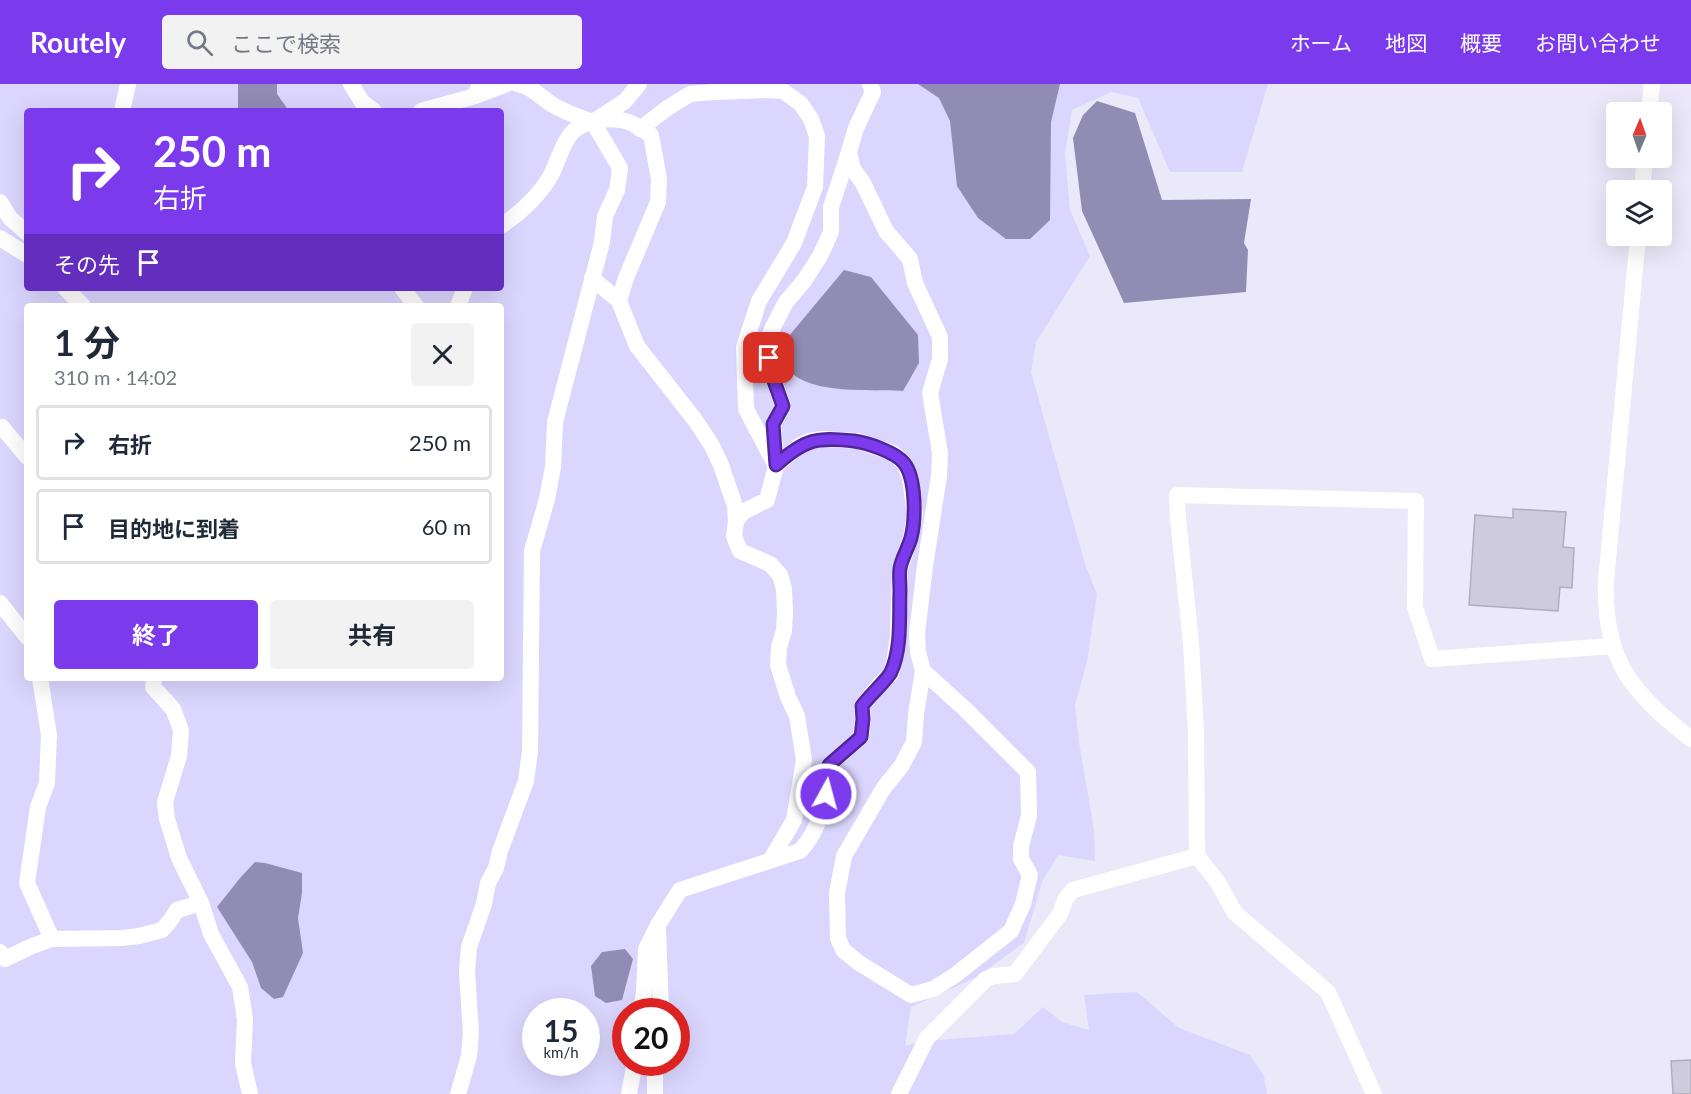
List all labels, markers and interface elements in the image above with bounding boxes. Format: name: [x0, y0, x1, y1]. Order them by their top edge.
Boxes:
search box: [162, 15, 582, 69]
text: Routely: [30, 25, 126, 59]
icon: search: [183, 26, 216, 59]
text: ここで検索: [231, 30, 341, 57]
text: ホーム: [1290, 30, 1352, 55]
text: 地図: [1385, 30, 1427, 55]
text: 概要: [1460, 30, 1502, 55]
text: お問い合わせ: [1535, 30, 1661, 55]
north arrow: [1606, 102, 1672, 168]
map controls: [1606, 102, 1672, 246]
text: 250 m: [153, 126, 271, 176]
icon: right: [54, 132, 132, 210]
button: layers: [1606, 180, 1672, 246]
text: 右折: [153, 181, 207, 214]
icon: arrive: [132, 246, 165, 279]
text: その先: [54, 251, 120, 278]
text: 1 分: [54, 320, 120, 364]
button: close: [411, 323, 474, 386]
pin: [743, 332, 794, 383]
icon: arrive: [752, 341, 785, 374]
text: 310 m · 14:02: [54, 365, 177, 389]
icon: right: [57, 426, 90, 459]
text: 250 m: [409, 429, 471, 456]
text: 右折: [108, 431, 152, 458]
icon: arrive: [57, 510, 90, 543]
text: 60 m: [422, 513, 471, 540]
text: 目的地に到着: [108, 515, 240, 542]
button: 終了: [54, 600, 258, 669]
button: 共有: [270, 600, 474, 669]
position arrow: [794, 762, 858, 826]
speed limit sign: 20: [612, 998, 690, 1076]
text: 15: [544, 1012, 578, 1048]
text: km/h: [543, 1043, 579, 1061]

